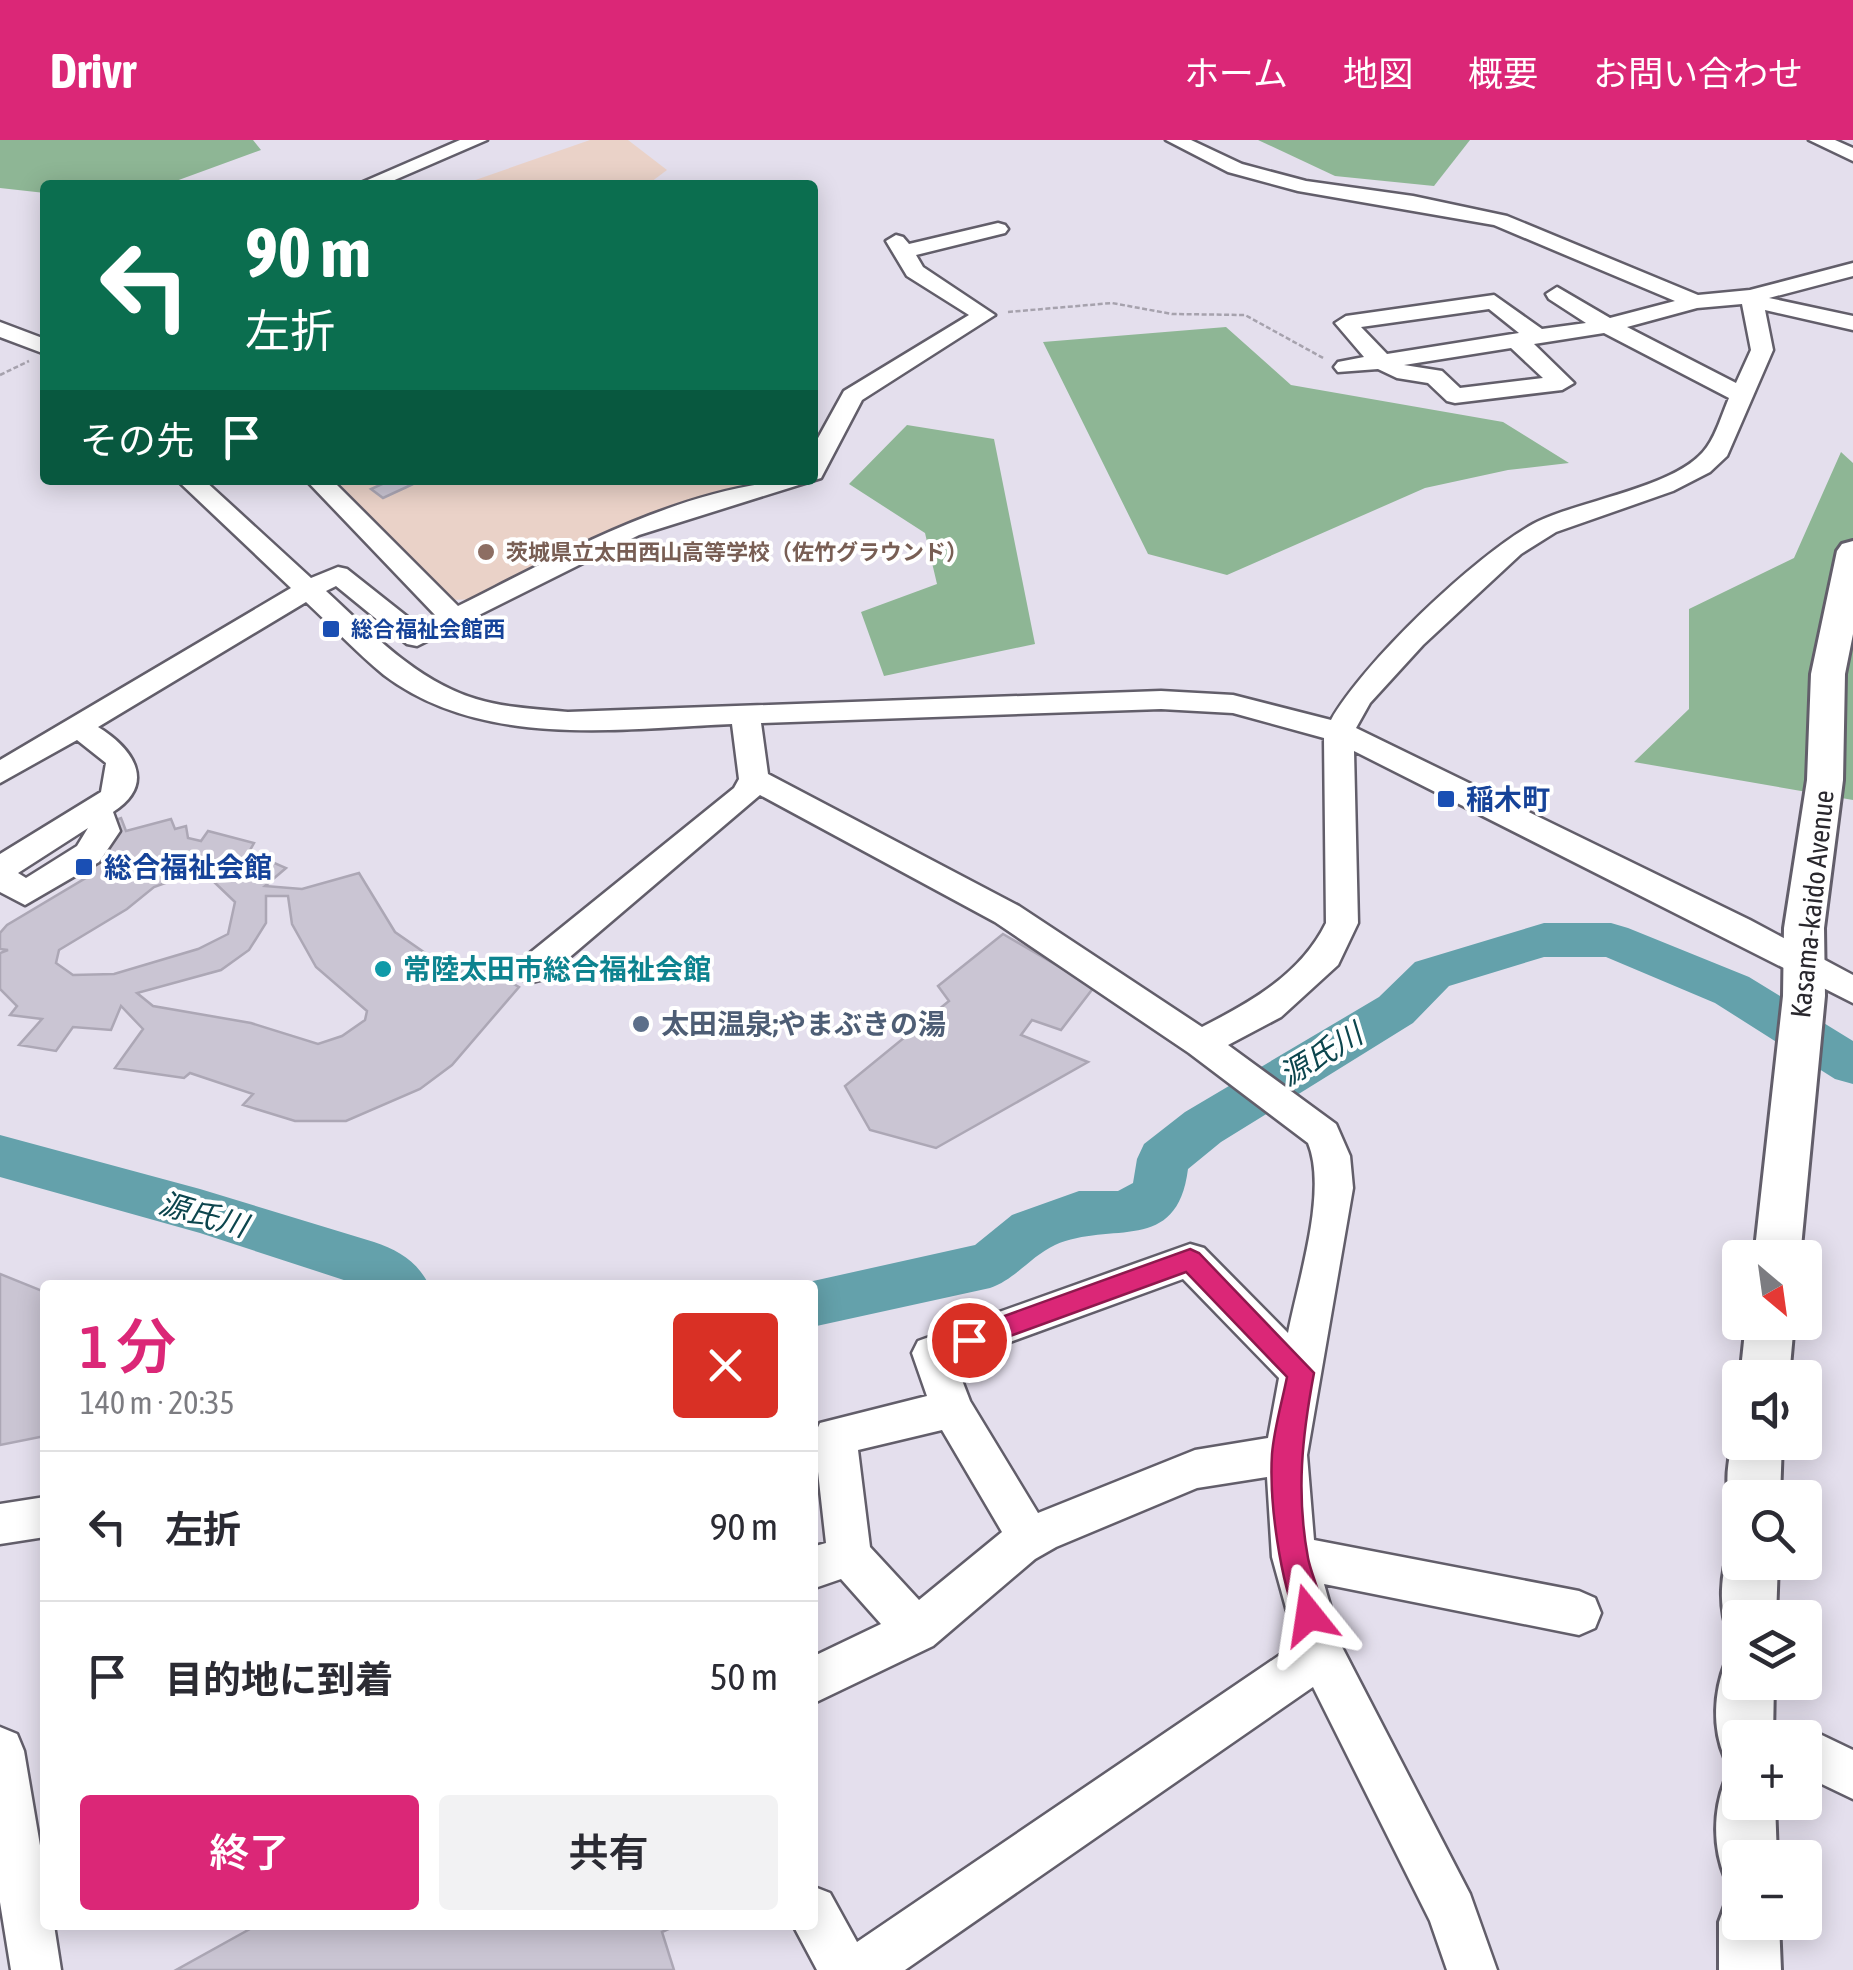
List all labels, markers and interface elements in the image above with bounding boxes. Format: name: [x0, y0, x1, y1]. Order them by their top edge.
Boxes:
text: Drivr: [50, 43, 136, 98]
text: ホーム: [1184, 53, 1288, 93]
text: 地図: [1343, 53, 1413, 93]
text: 概要: [1468, 53, 1538, 93]
text: お問い合わせ: [1593, 53, 1803, 93]
text: 90 m: [245, 212, 371, 292]
icon: left: [80, 220, 210, 350]
text: 左折: [245, 305, 335, 357]
icon: arrive: [214, 410, 269, 465]
text: その先: [80, 419, 194, 462]
place label: 茨城県立太田西山高等学校（佐竹グラウンド）: [506, 539, 968, 565]
marker: 茨城県立太田西山高等学校（佐竹グラウンド）: [475, 541, 497, 563]
place label: 総合福祉会館西: [351, 616, 505, 642]
marker: 総合福祉会館西: [320, 618, 342, 640]
place label: 稲木町: [1466, 783, 1550, 815]
marker: 稲木町: [1435, 788, 1457, 810]
street label: Kasama-kaido Avenue: [1784, 789, 1840, 1019]
place label: 総合福祉会館: [104, 851, 272, 883]
marker: 総合福祉会館: [73, 856, 95, 878]
place label: 常陸太田市総合福祉会館: [403, 953, 711, 985]
marker: 常陸太田市総合福祉会館: [372, 958, 394, 980]
place label: 太田温泉;やまぶきの湯: [661, 1008, 946, 1040]
marker: 太田温泉;やまぶきの湯: [630, 1013, 652, 1035]
water label: 源氏川: [1273, 1015, 1370, 1092]
water label: 源氏川: [155, 1185, 254, 1244]
north arrow: [1722, 1240, 1822, 1340]
map controls: [1722, 1240, 1822, 1940]
pin: [927, 1298, 1012, 1383]
text: 1 分: [80, 1312, 176, 1381]
button: close: [673, 1313, 778, 1418]
icon: arrive: [942, 1313, 997, 1368]
button: sound: [1722, 1360, 1822, 1460]
text: 140 m · 20:35: [80, 1384, 235, 1421]
button: search: [1722, 1480, 1822, 1580]
icon: left: [80, 1499, 135, 1554]
text: 90 m: [710, 1505, 778, 1548]
text: 左折: [165, 1508, 241, 1551]
position arrow: [1257, 1563, 1361, 1667]
button: layers: [1722, 1600, 1822, 1700]
icon: arrive: [80, 1649, 135, 1704]
text: 50 m: [710, 1655, 778, 1698]
text: 目的地に到着: [165, 1658, 393, 1701]
button: +: [1722, 1720, 1822, 1820]
button: 終了: [80, 1795, 419, 1910]
button: 共有: [439, 1795, 778, 1910]
button: −: [1722, 1840, 1822, 1940]

